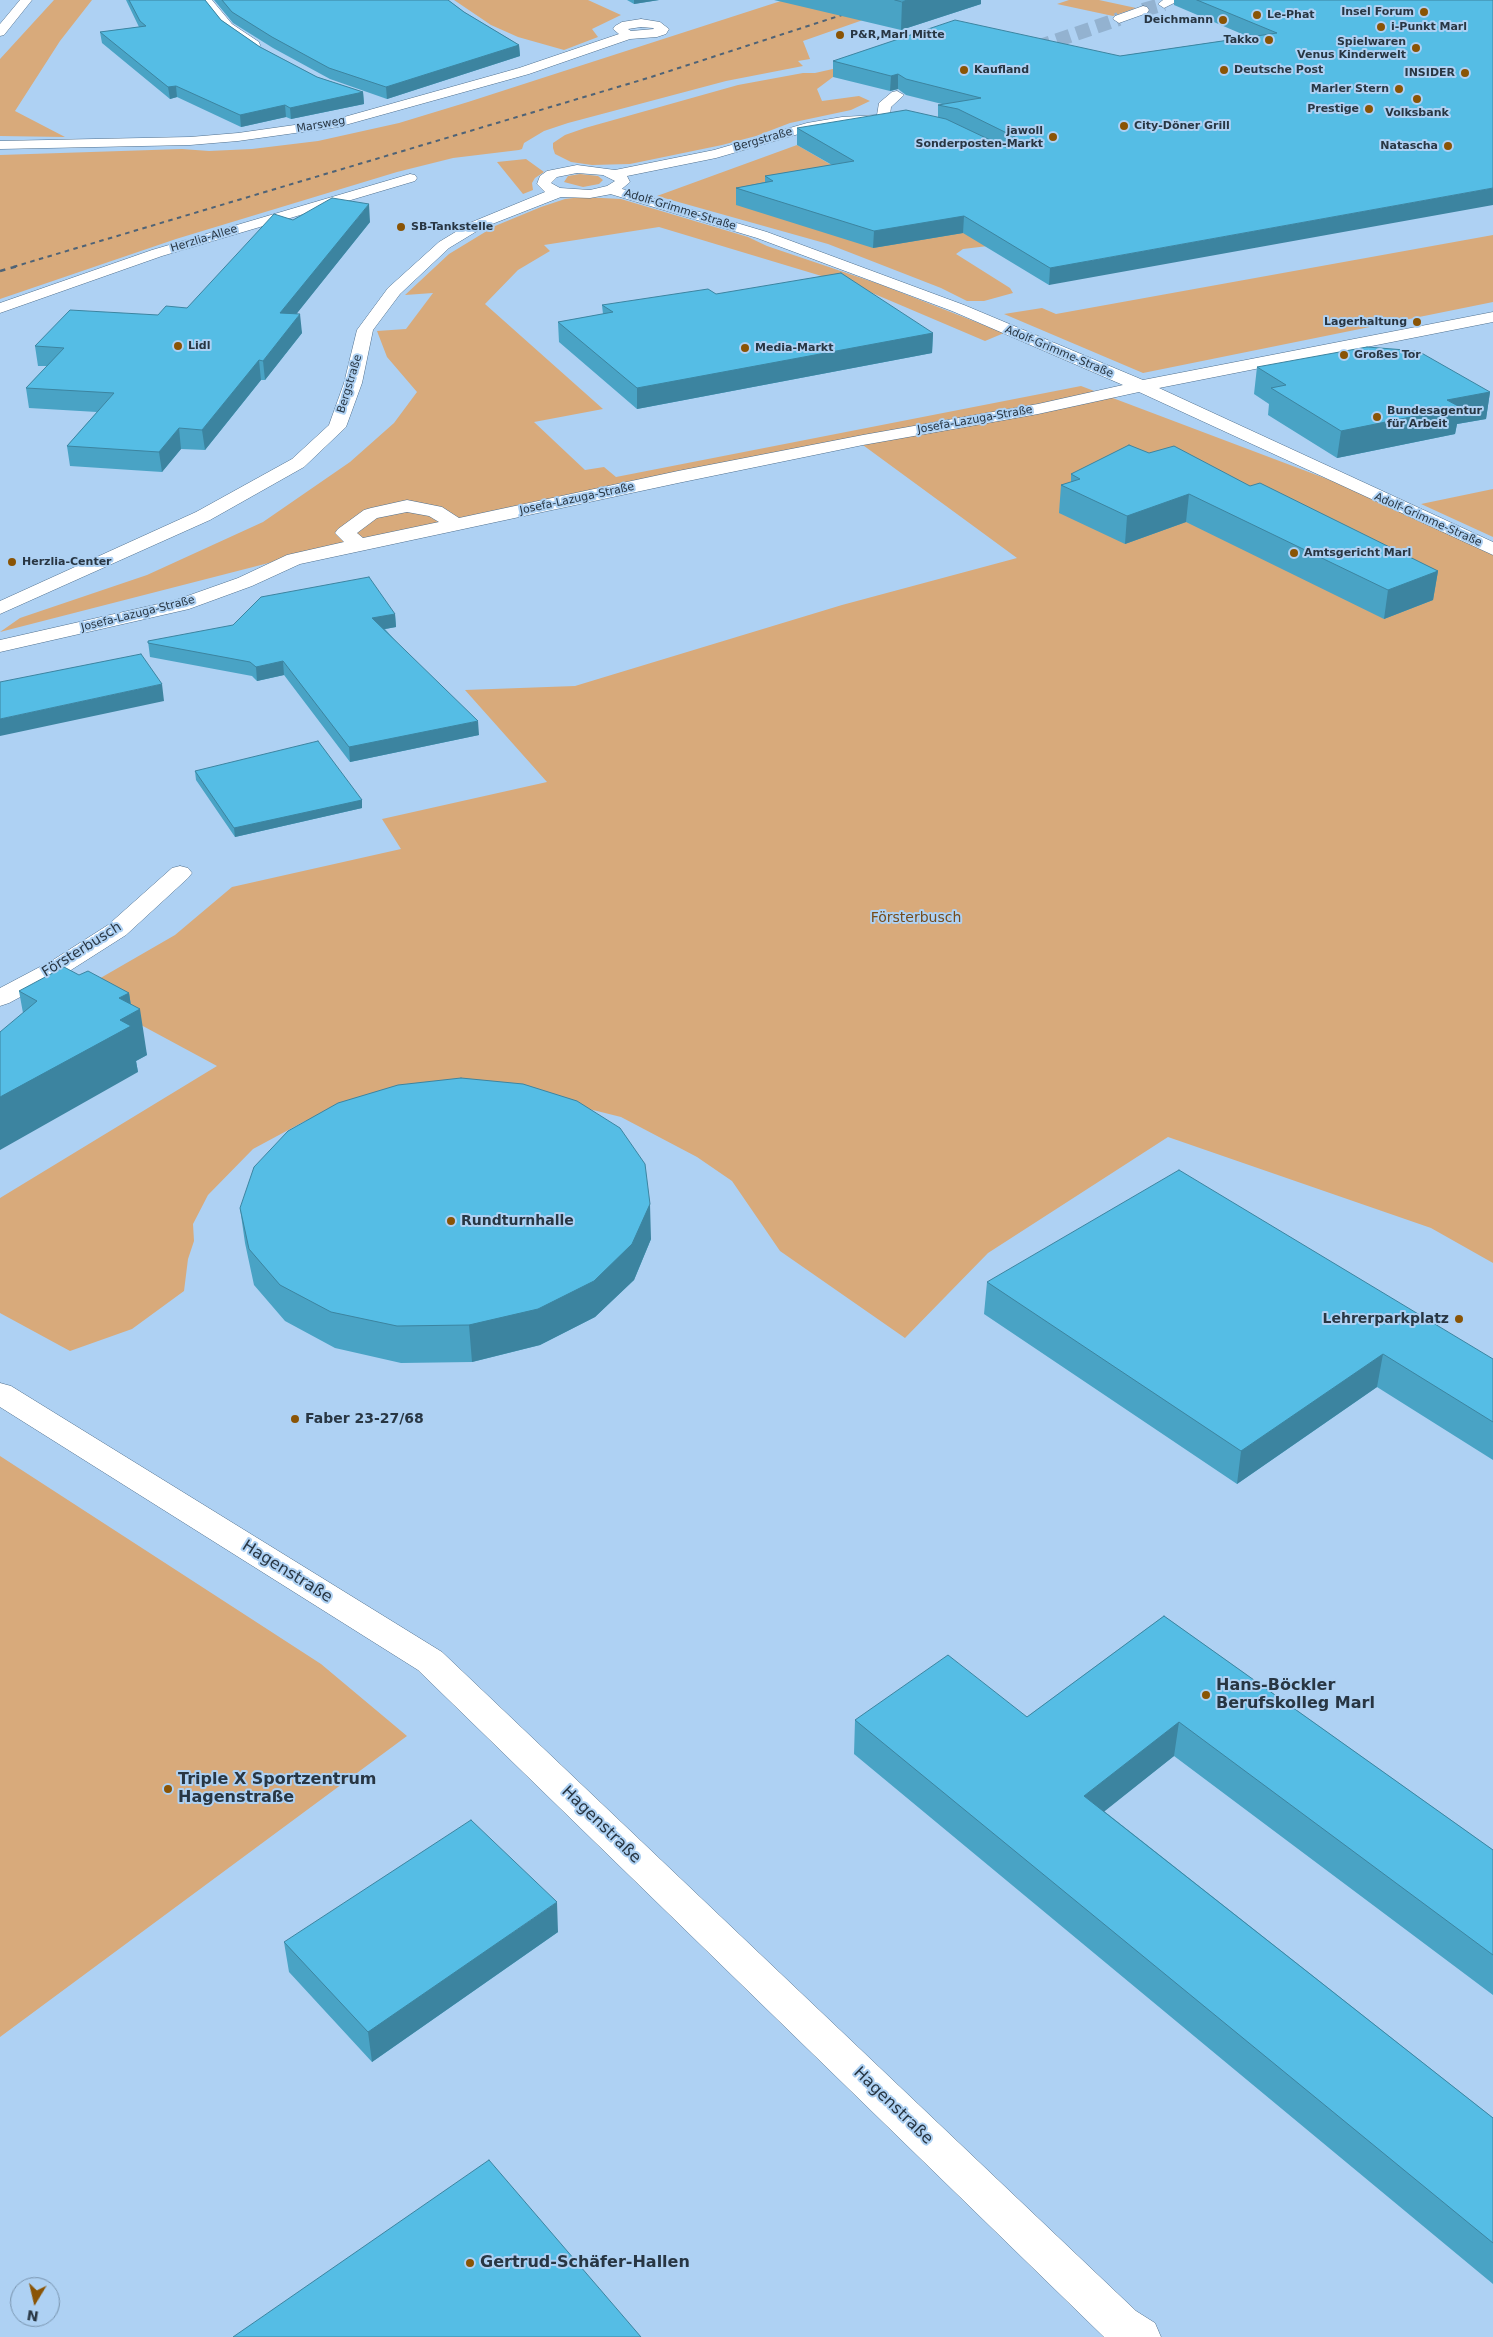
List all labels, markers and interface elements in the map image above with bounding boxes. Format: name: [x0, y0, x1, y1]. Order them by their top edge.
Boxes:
place label: Insel Forum: [1341, 5, 1414, 19]
marker: Insel Forum: [1418, 6, 1430, 18]
place label: Le-Phat: [1267, 8, 1315, 22]
marker: Le-Phat: [1251, 9, 1263, 21]
place label: Deichmann: [1144, 13, 1213, 27]
marker: Deichmann: [1217, 14, 1229, 26]
place label: i-Punkt Marl: [1391, 20, 1467, 34]
marker: i-Punkt Marl: [1375, 21, 1387, 33]
place label: P&R,Marl Mitte: [850, 28, 945, 42]
marker: P&R,Marl Mitte: [834, 29, 846, 41]
place label: Takko: [1224, 33, 1259, 47]
marker: Takko: [1263, 34, 1275, 46]
place label: Spielwaren Venus Kinderwelt: [1297, 35, 1406, 61]
marker: Spielwaren Venus Kinderwelt: [1410, 42, 1422, 54]
place label: Kaufland: [974, 63, 1029, 77]
place label: Deutsche Post: [1234, 63, 1323, 77]
marker: Kaufland: [958, 64, 970, 76]
marker: Deutsche Post: [1218, 64, 1230, 76]
place label: INSIDER: [1405, 66, 1455, 80]
marker: INSIDER: [1459, 67, 1471, 79]
place label: Marler Stern: [1311, 82, 1389, 96]
marker: Marler Stern: [1393, 83, 1405, 95]
marker: Volksbank: [1411, 93, 1423, 105]
place label: Prestige: [1307, 102, 1359, 116]
marker: Prestige: [1363, 103, 1375, 115]
place label: Volksbank: [1385, 106, 1449, 120]
street label: Marsweg: [296, 114, 346, 136]
place label: City-Döner Grill: [1134, 119, 1230, 133]
marker: City-Döner Grill: [1118, 120, 1130, 132]
place label: jawoll Sonderposten-Markt: [915, 124, 1043, 150]
street label: Bergstraße: [732, 125, 794, 155]
marker: jawoll Sonderposten-Markt: [1047, 131, 1059, 143]
place label: Natascha: [1380, 139, 1438, 153]
marker: Natascha: [1442, 140, 1454, 152]
street label: Adolf-Grimme-Straße: [622, 187, 738, 233]
place label: SB-Tankstelle: [411, 220, 493, 234]
marker: SB-Tankstelle: [395, 221, 407, 233]
street label: Herzlia-Allee: [169, 223, 239, 255]
place label: Lagerhaltung: [1324, 315, 1407, 329]
marker: Lagerhaltung: [1411, 316, 1423, 328]
street label: Adolf-Grimme-Straße: [1003, 323, 1115, 381]
place label: Lidl: [188, 339, 210, 353]
marker: Lidl: [172, 340, 184, 352]
place label: Media-Markt: [755, 341, 833, 355]
marker: Media-Markt: [739, 342, 751, 354]
place label: Großes Tor: [1354, 348, 1421, 362]
marker: Großes Tor: [1338, 349, 1350, 361]
street label: Bergstraße: [335, 353, 365, 415]
street label: Josefa-Lazuga-Straße: [916, 403, 1034, 437]
place label: Bundesagentur für Arbeit: [1387, 404, 1482, 430]
marker: Bundesagentur für Arbeit: [1371, 411, 1383, 423]
street label: Josefa-Lazuga-Straße: [519, 480, 635, 518]
street label: Adolf-Grimme-Straße: [1372, 490, 1484, 550]
place label: Amtsgericht Marl: [1304, 546, 1411, 560]
marker: Amtsgericht Marl: [1288, 547, 1300, 559]
place label: Herzlia-Center: [22, 555, 112, 569]
marker: Herzlia-Center: [6, 556, 18, 568]
street label: Josefa-Lazuga-Straße: [80, 593, 196, 635]
park label: Försterbusch: [871, 910, 961, 926]
street label: Försterbusch: [39, 919, 125, 981]
place label: Rundturnhalle: [461, 1213, 574, 1229]
marker: Rundturnhalle: [445, 1215, 457, 1227]
place label: Lehrerparkplatz: [1323, 1311, 1449, 1327]
marker: Lehrerparkplatz: [1453, 1313, 1465, 1325]
place label: Faber 23-27/68: [305, 1411, 424, 1427]
marker: Faber 23-27/68: [289, 1413, 301, 1425]
street label: Hagenstraße: [238, 1537, 336, 1607]
place label: Hans-Böckler Berufskolleg Marl: [1216, 1676, 1375, 1714]
marker: Hans-Böckler Berufskolleg Marl: [1200, 1689, 1212, 1701]
place label: Triple X Sportzentrum Hagenstraße: [178, 1770, 376, 1808]
street label: Hagenstraße: [557, 1782, 645, 1868]
marker: Triple X Sportzentrum Hagenstraße: [162, 1783, 174, 1795]
street label: Hagenstraße: [849, 2063, 937, 2149]
place label: Gertrud-Schäfer-Hallen: [480, 2253, 690, 2273]
marker: Gertrud-Schäfer-Hallen: [464, 2257, 476, 2269]
north arrow: [10, 2277, 60, 2327]
text: N: [26, 2307, 40, 2325]

